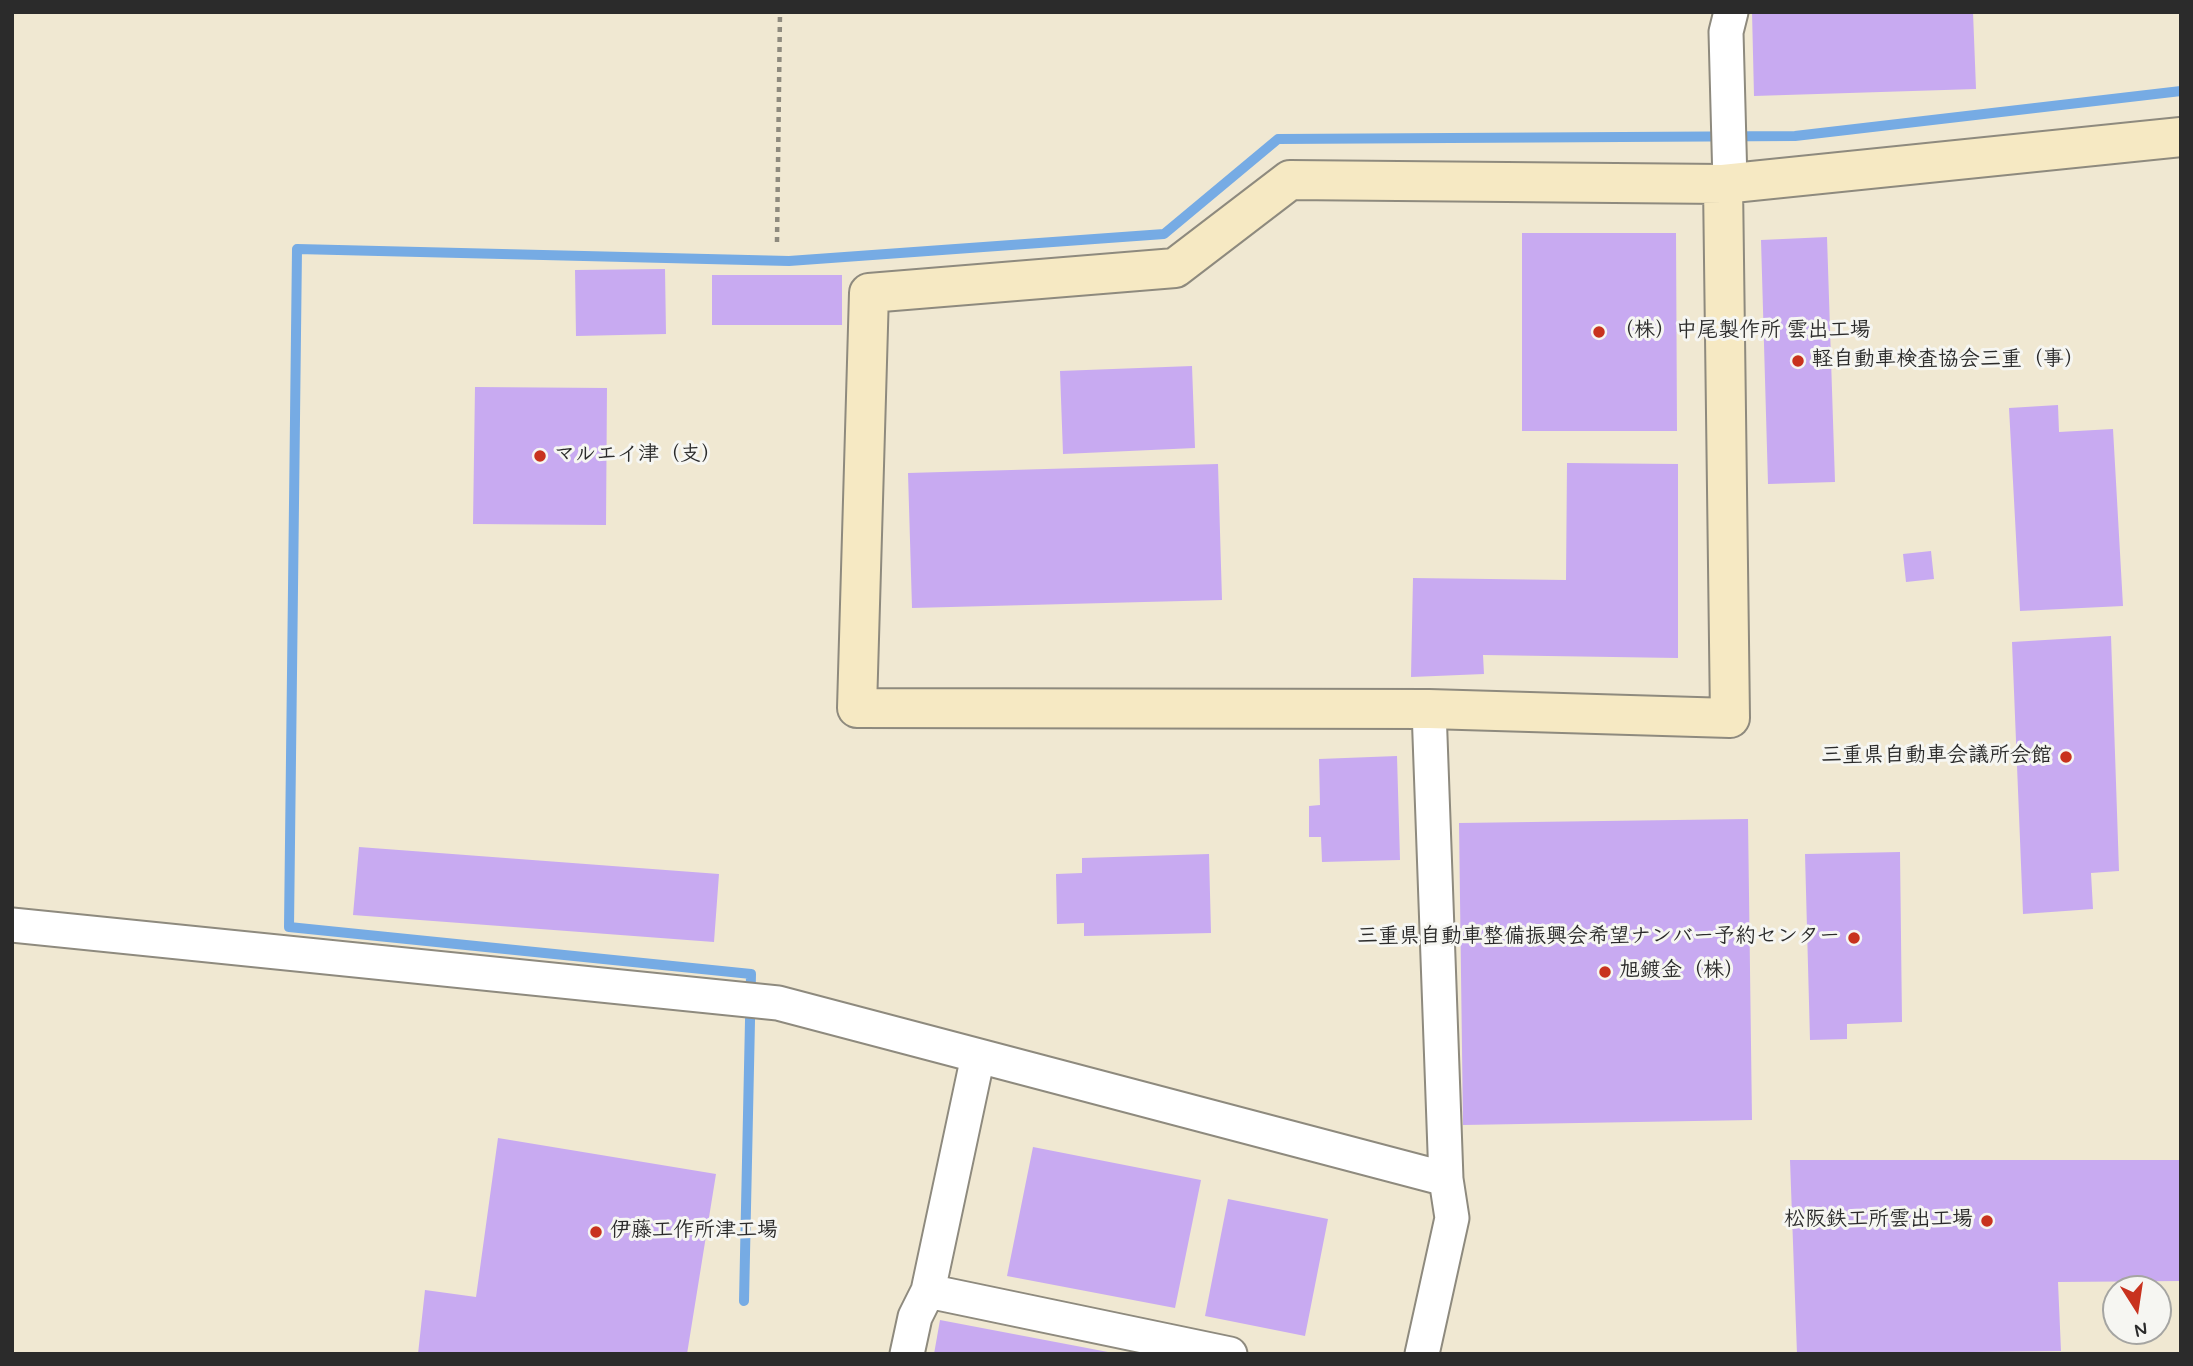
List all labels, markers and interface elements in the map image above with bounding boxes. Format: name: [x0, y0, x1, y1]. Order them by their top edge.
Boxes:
place label: （株）中尾製作所 雲出工場: [1613, 319, 1871, 345]
marker: （株）中尾製作所 雲出工場: [1591, 324, 1607, 340]
place label: 軽自動車検査協会三重（事）: [1812, 348, 2085, 374]
marker: 軽自動車検査協会三重（事）: [1790, 353, 1806, 369]
place label: マルエイ津（支）: [554, 443, 722, 469]
marker: マルエイ津（支）: [532, 448, 548, 464]
place label: 三重県自動車会議所会館: [1821, 744, 2052, 770]
marker: 三重県自動車会議所会館: [2058, 749, 2074, 765]
place label: 三重県自動車整備振興会希望ナンバー予約センター: [1357, 925, 1840, 951]
marker: 三重県自動車整備振興会希望ナンバー予約センター: [1846, 930, 1862, 946]
place label: 旭鍍金（株）: [1619, 959, 1745, 985]
marker: 旭鍍金（株）: [1597, 964, 1613, 980]
place label: 松阪鉄工所雲出工場: [1784, 1208, 1973, 1234]
marker: 松阪鉄工所雲出工場: [1979, 1213, 1995, 1229]
place label: 伊藤工作所津工場: [610, 1219, 778, 1245]
marker: 伊藤工作所津工場: [588, 1224, 604, 1240]
north arrow: [2102, 1275, 2172, 1345]
text: N: [2132, 1316, 2150, 1343]

